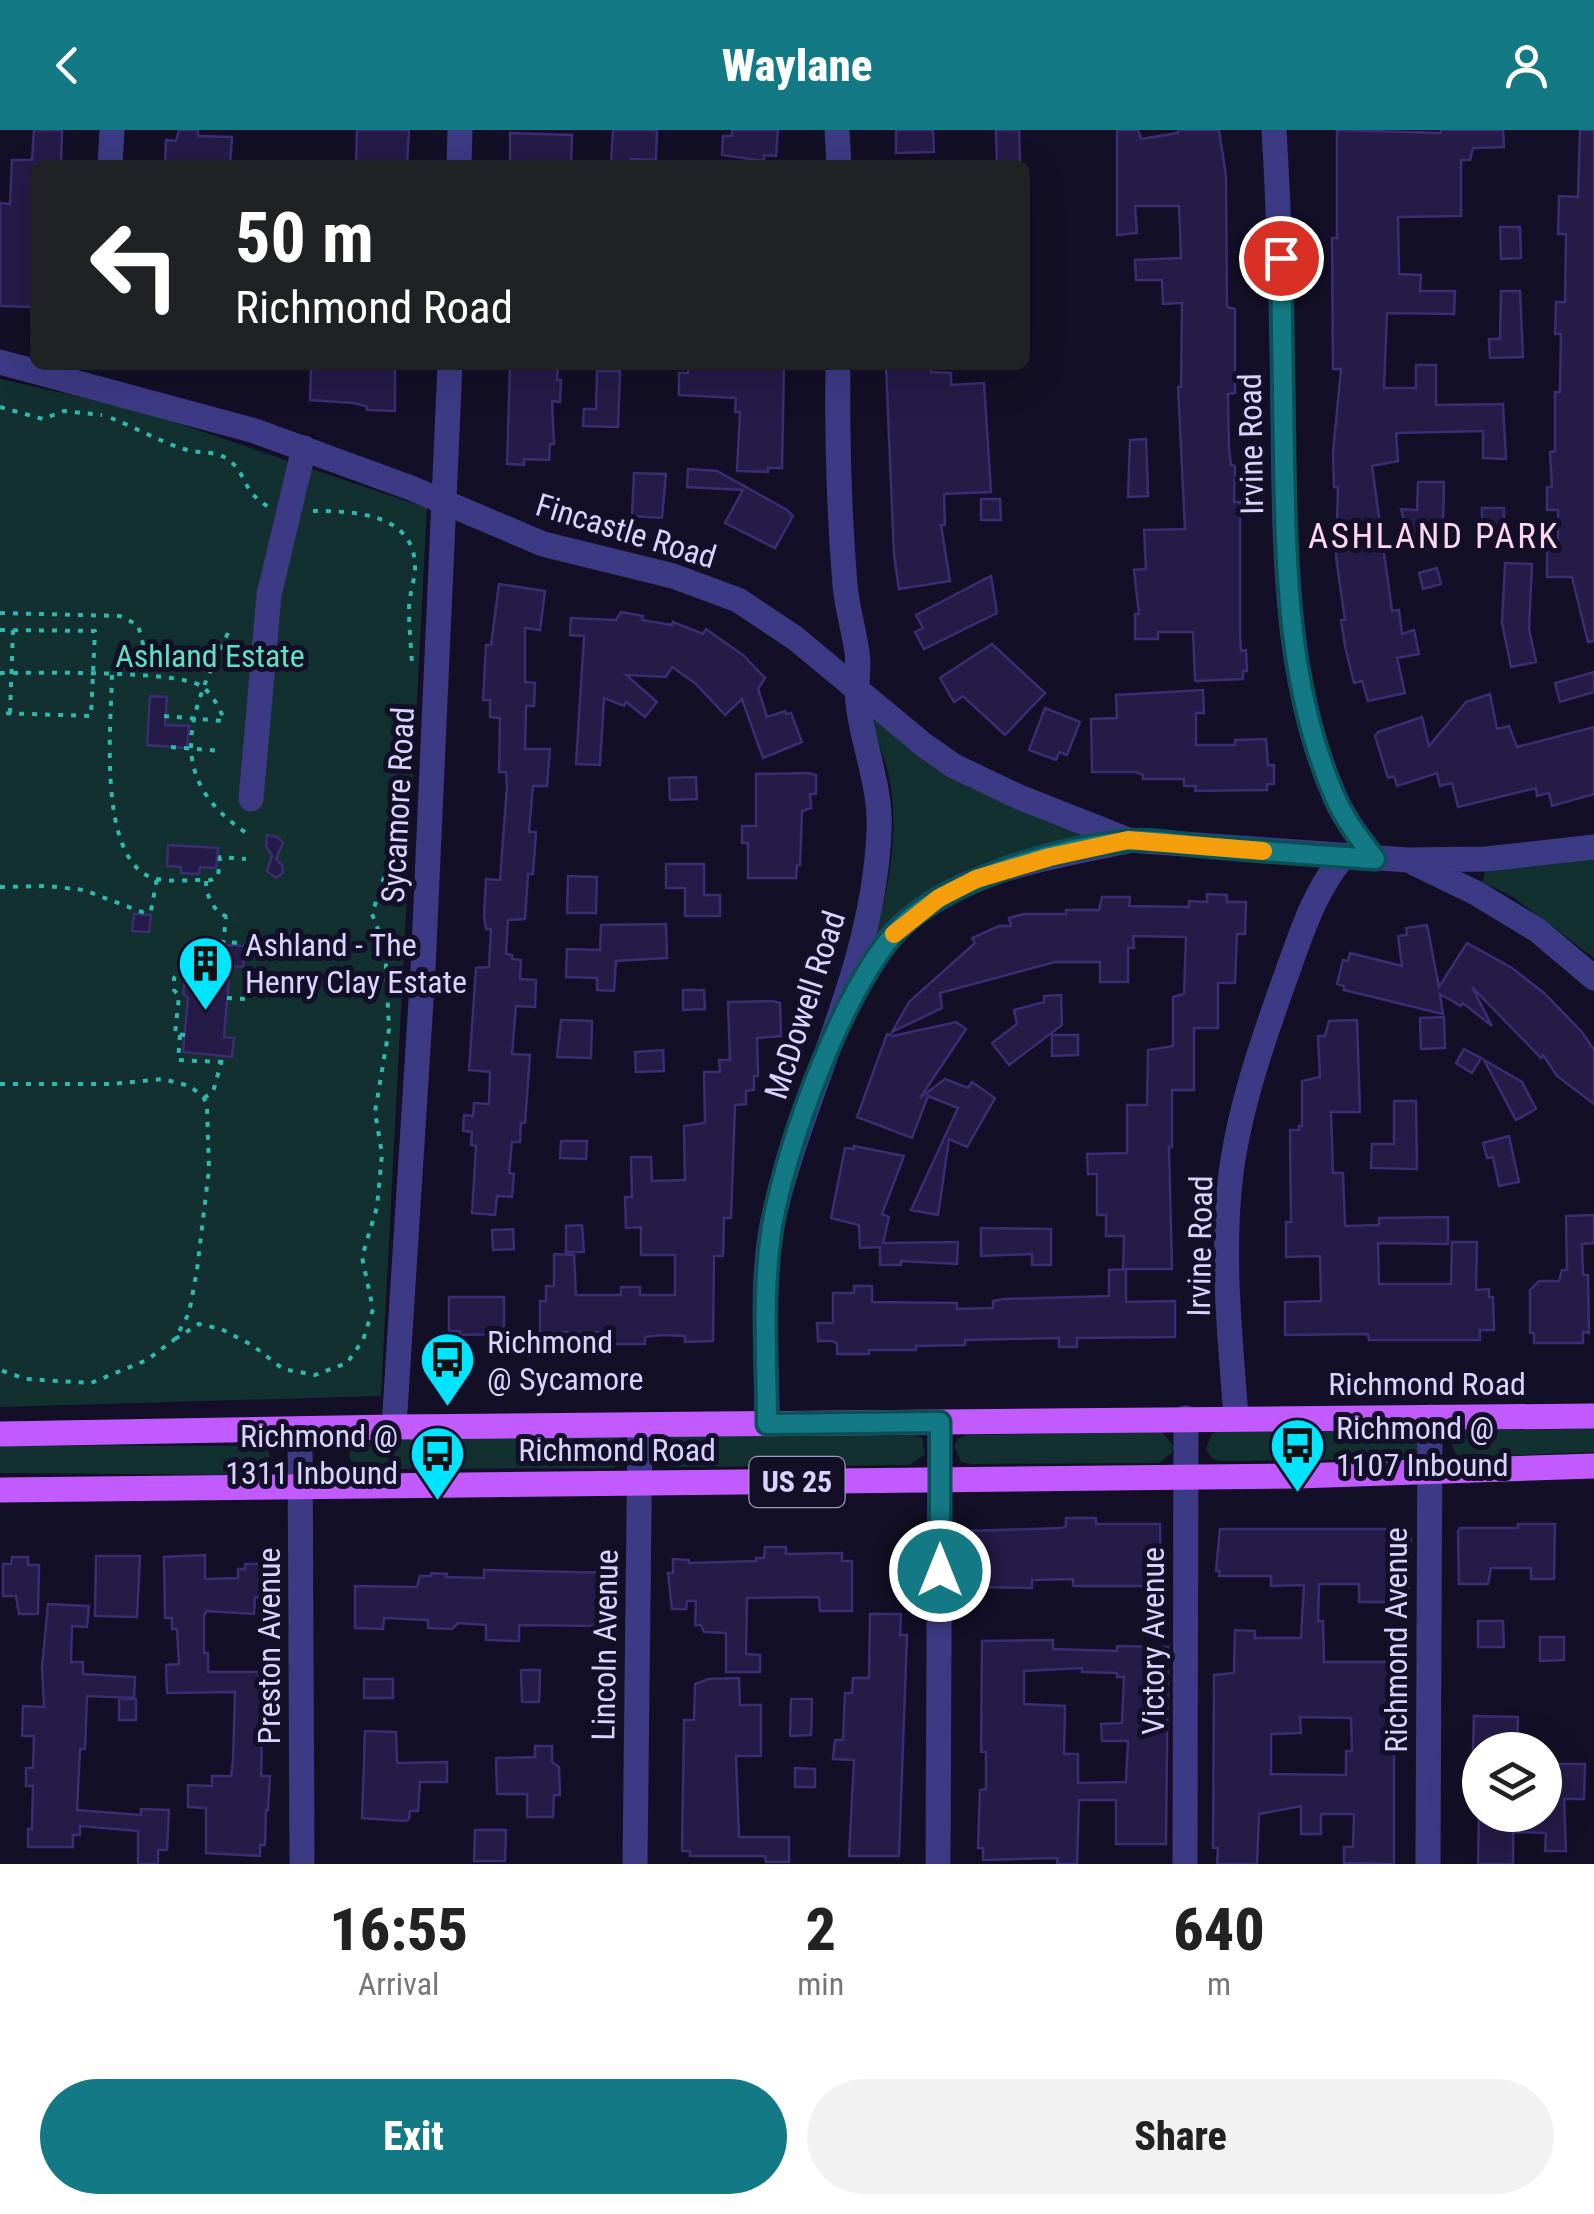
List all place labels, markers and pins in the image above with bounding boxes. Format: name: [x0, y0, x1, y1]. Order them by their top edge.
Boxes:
pin: [1239, 216, 1324, 301]
place label: Ashland - The Henry Clay Estate: [245, 926, 467, 1001]
building icon: Ashland - The Henry Clay Estate: [176, 933, 236, 1012]
place label: Richmond @ Sycamore: [487, 1323, 643, 1398]
bus stop icon: Richmond @ Sycamore: [418, 1330, 478, 1409]
place label: Richmond @ 1107 Inbound: [1336, 1409, 1509, 1484]
bus stop icon: Richmond @ 1107 Inbound: [1267, 1416, 1327, 1495]
place label: Richmond @ 1311 Inbound: [225, 1417, 398, 1492]
bus stop icon: Richmond @ 1311 Inbound: [407, 1424, 467, 1503]

